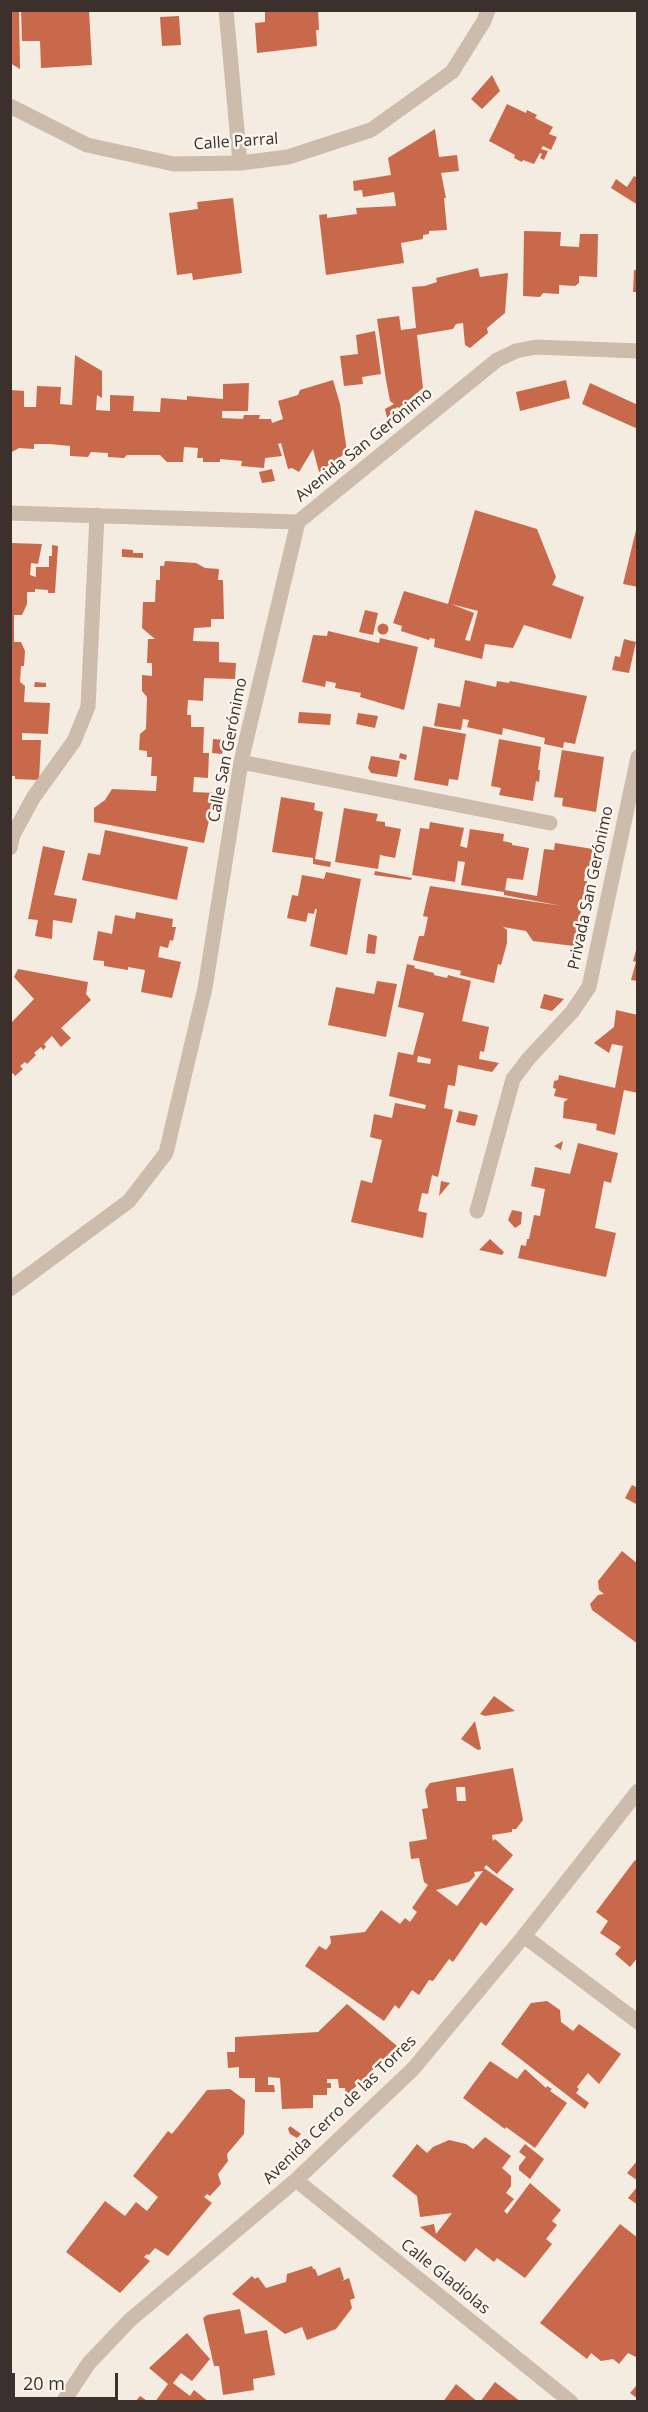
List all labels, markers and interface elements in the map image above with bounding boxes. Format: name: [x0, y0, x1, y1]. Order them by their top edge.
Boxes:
street label: Calle Parral: [193, 129, 279, 155]
street label: Avenida San Gerónimo: [292, 384, 436, 506]
street label: Calle San Gerónimo: [205, 676, 251, 824]
street label: Privada San Gerónimo: [564, 805, 618, 971]
street label: Avenida Cerro de las Torres: [259, 2032, 421, 2188]
street label: Calle Gladiolas: [397, 2235, 493, 2319]
scale bar: [15, 2361, 122, 2399]
text: 20 m: [23, 2371, 65, 2395]

